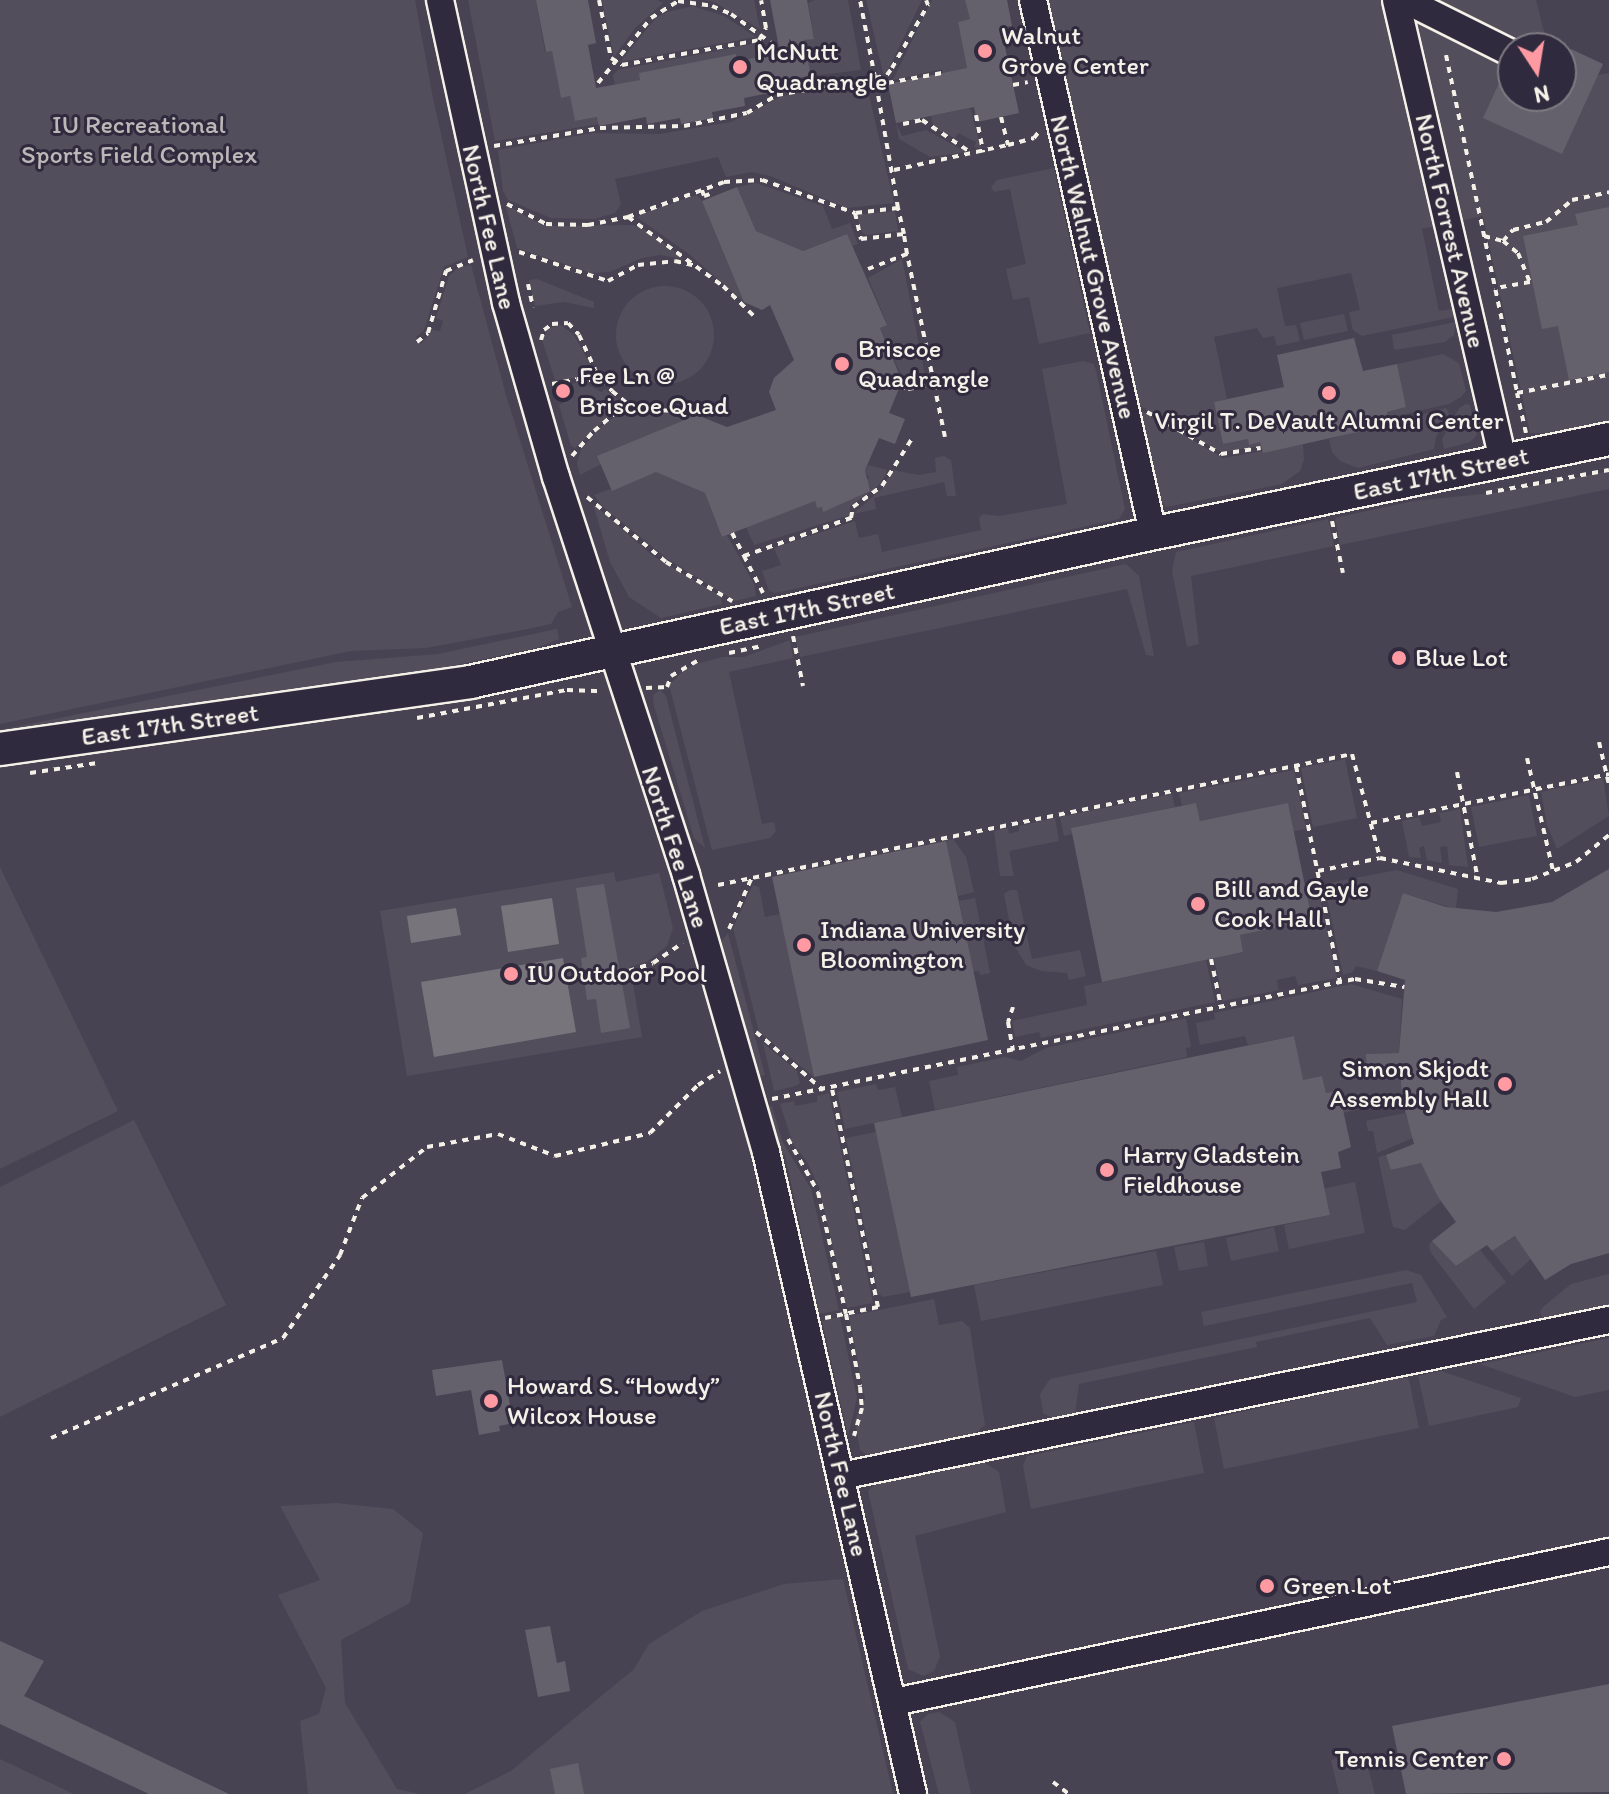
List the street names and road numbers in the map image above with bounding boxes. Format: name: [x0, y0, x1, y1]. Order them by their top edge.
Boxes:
street label: North Forrest Avenue: [1408, 112, 1492, 350]
street label: North Walnut Grove Avenue: [1043, 113, 1143, 421]
street label: North Fee Lane: [455, 142, 523, 312]
street label: East 17th Street: [1351, 440, 1531, 508]
street label: East 17th Street: [717, 575, 897, 643]
street label: East 17th Street: [80, 697, 260, 753]
street label: North Fee Lane: [634, 763, 716, 931]
street label: North Fee Lane: [807, 1389, 875, 1559]

